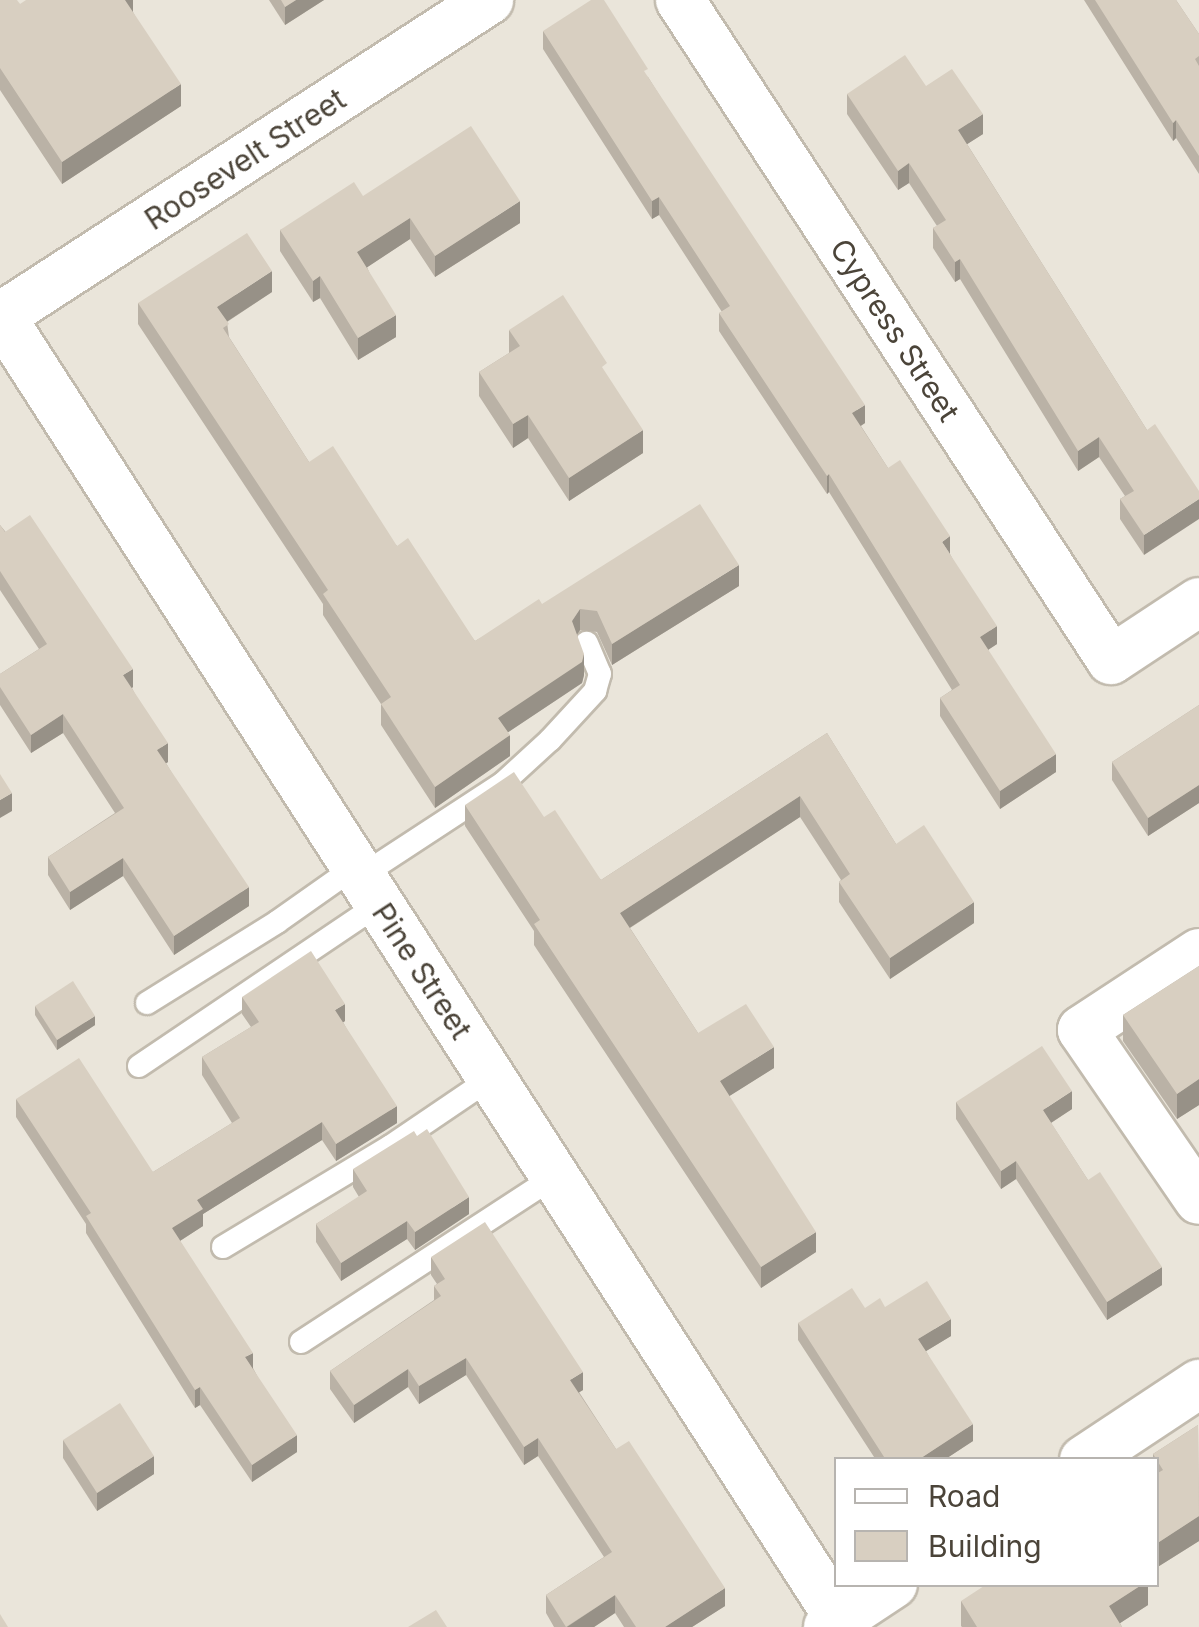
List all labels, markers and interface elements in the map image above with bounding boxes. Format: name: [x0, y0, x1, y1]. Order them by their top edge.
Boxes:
street label: Roosevelt Street: [138, 81, 352, 237]
street label: Cypress Street: [823, 232, 967, 428]
street label: Pine Street: [365, 896, 479, 1046]
legend: [834, 1457, 1159, 1587]
text: Road: [928, 1478, 1000, 1514]
text: Building: [928, 1528, 1042, 1564]

